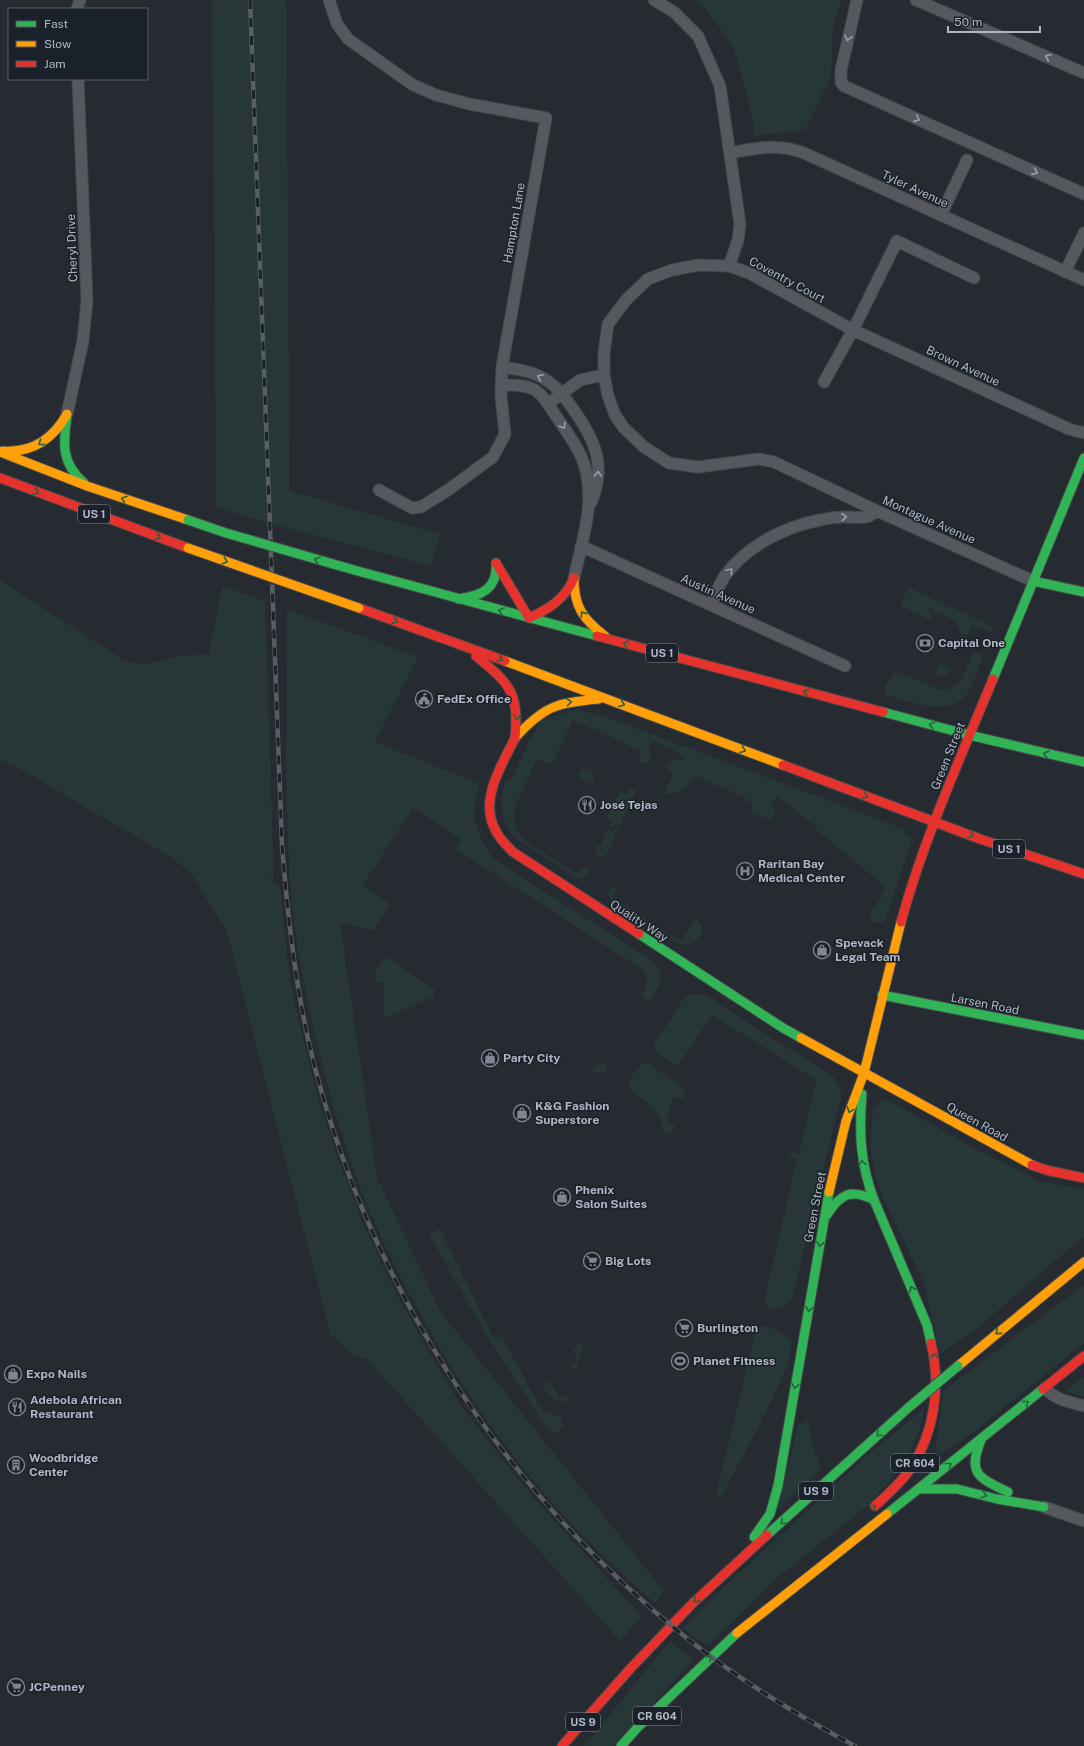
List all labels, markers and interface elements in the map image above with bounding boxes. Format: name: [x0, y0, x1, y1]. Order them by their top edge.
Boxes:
legend: [8, 8, 148, 80]
scale bar: [948, 8, 1040, 34]
text: 50 m: [954, 15, 982, 29]
text: Fast: [44, 17, 69, 31]
one-way arrow: [845, 35, 853, 41]
text: Slow: [44, 37, 72, 51]
one-way arrow: [1045, 54, 1053, 62]
text: Jam: [44, 57, 66, 71]
one-way arrow: [913, 114, 920, 122]
street label: Tyler Avenue: [879, 167, 951, 211]
one-way arrow: [1031, 167, 1039, 175]
street label: Hampton Lane: [500, 182, 528, 264]
street label: Cheryl Drive: [64, 213, 80, 282]
street label: Coventry Court: [746, 254, 828, 306]
street label: Brown Avenue: [924, 343, 1002, 389]
one-way arrow: [537, 374, 544, 382]
one-way arrow: [558, 422, 566, 429]
one-way arrow: [39, 438, 46, 445]
one-way arrow: [594, 471, 603, 477]
one-way arrow: [33, 488, 40, 496]
street label: Montague Avenue: [880, 493, 978, 547]
one-way arrow: [121, 496, 128, 504]
road number: US 1: [78, 505, 110, 523]
one-way arrow: [841, 513, 847, 522]
one-way arrow: [154, 533, 161, 541]
one-way arrow: [221, 556, 228, 565]
one-way arrow: [313, 556, 320, 565]
one-way arrow: [725, 568, 732, 575]
street label: Austin Avenue: [679, 571, 758, 617]
one-way arrow: [497, 607, 504, 615]
one-way arrow: [581, 612, 588, 619]
one-way arrow: [392, 616, 399, 625]
bank icon: Capital One: [915, 633, 935, 653]
place label: Capital One: [938, 636, 1005, 650]
one-way arrow: [623, 640, 630, 649]
road number: US 1: [646, 644, 678, 662]
one-way arrow: [496, 654, 503, 662]
one-way arrow: [803, 688, 809, 696]
public building icon: FedEx Office: [414, 689, 434, 709]
place label: FedEx Office: [437, 692, 511, 706]
one-way arrow: [566, 697, 572, 706]
one-way arrow: [618, 700, 625, 708]
one-way arrow: [513, 714, 521, 720]
street label: Green Street: [928, 720, 968, 792]
one-way arrow: [929, 721, 936, 730]
one-way arrow: [740, 745, 747, 753]
one-way arrow: [1043, 750, 1049, 758]
one-way arrow: [861, 791, 868, 799]
restaurant icon: José Tejas: [577, 795, 597, 815]
place label: José Tejas: [600, 798, 658, 812]
one-way arrow: [967, 831, 974, 839]
road number: US 1: [993, 840, 1025, 858]
place label: Raritan Bay Medical Center: [758, 857, 845, 885]
hospital icon: Raritan Bay Medical Center: [735, 861, 755, 881]
street label: Quality Way: [607, 897, 671, 945]
place label: Spevack Legal Team: [835, 936, 901, 964]
shop icon: Spevack Legal Team: [812, 940, 832, 960]
street label: Larsen Road: [950, 991, 1020, 1017]
shop icon: Party City: [480, 1048, 500, 1068]
place label: Party City: [503, 1051, 561, 1065]
place label: K&G Fashion Superstore: [535, 1099, 609, 1127]
street label: Queen Road: [944, 1099, 1010, 1145]
shop icon: K&G Fashion Superstore: [512, 1103, 532, 1123]
one-way arrow: [847, 1106, 855, 1113]
one-way arrow: [858, 1160, 867, 1166]
street label: Green Street: [801, 1170, 829, 1244]
place label: Phenix Salon Suites: [575, 1183, 647, 1211]
shop icon: Phenix Salon Suites: [552, 1187, 572, 1207]
one-way arrow: [817, 1241, 825, 1247]
supermarket icon: Big Lots: [582, 1251, 602, 1271]
place label: Big Lots: [605, 1254, 651, 1268]
one-way arrow: [909, 1286, 917, 1293]
one-way arrow: [805, 1306, 814, 1312]
supermarket icon: Burlington: [674, 1318, 694, 1338]
place label: Burlington: [697, 1321, 758, 1335]
one-way arrow: [996, 1328, 1003, 1335]
sports icon: Planet Fitness: [670, 1351, 690, 1371]
one-way arrow: [930, 1353, 939, 1359]
place label: Planet Fitness: [693, 1354, 775, 1368]
shop icon: Expo Nails: [3, 1364, 23, 1384]
place label: Expo Nails: [26, 1367, 87, 1381]
one-way arrow: [792, 1383, 800, 1389]
place label: Adebola African Restaurant: [30, 1393, 122, 1421]
restaurant icon: Adebola African Restaurant: [7, 1397, 27, 1417]
one-way arrow: [1022, 1401, 1029, 1408]
one-way arrow: [876, 1430, 884, 1437]
place label: Woodbridge Center: [29, 1451, 98, 1479]
road number: CR 604: [891, 1454, 939, 1472]
building icon: Woodbridge Center: [6, 1455, 26, 1475]
one-way arrow: [944, 1463, 951, 1470]
road number: US 9: [799, 1482, 833, 1500]
one-way arrow: [980, 1491, 987, 1499]
one-way arrow: [869, 1505, 876, 1512]
one-way arrow: [780, 1517, 788, 1524]
one-way arrow: [693, 1596, 701, 1603]
one-way arrow: [704, 1656, 712, 1663]
supermarket icon: JCPenney: [6, 1677, 26, 1697]
place label: JCPenney: [29, 1680, 85, 1694]
road number: CR 604: [633, 1707, 681, 1725]
road number: US 9: [566, 1713, 600, 1731]

